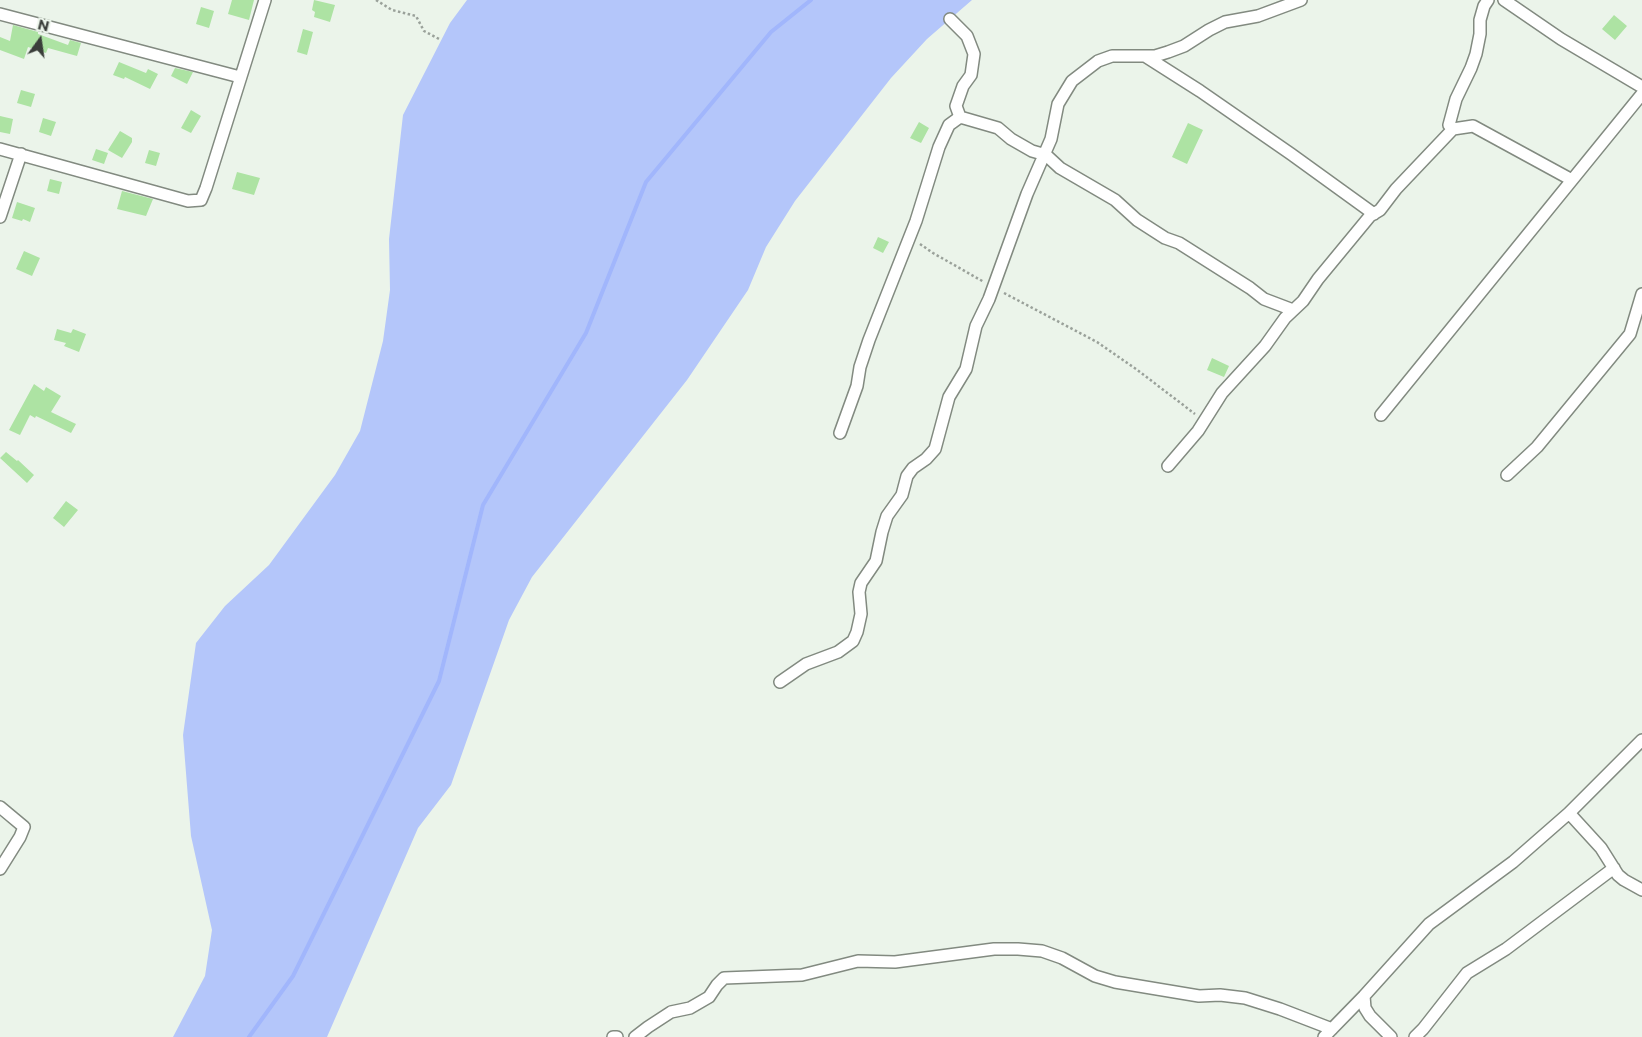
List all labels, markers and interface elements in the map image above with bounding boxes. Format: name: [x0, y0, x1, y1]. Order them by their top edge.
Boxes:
north arrow: [15, 15, 65, 65]
text: N: [36, 15, 51, 36]

